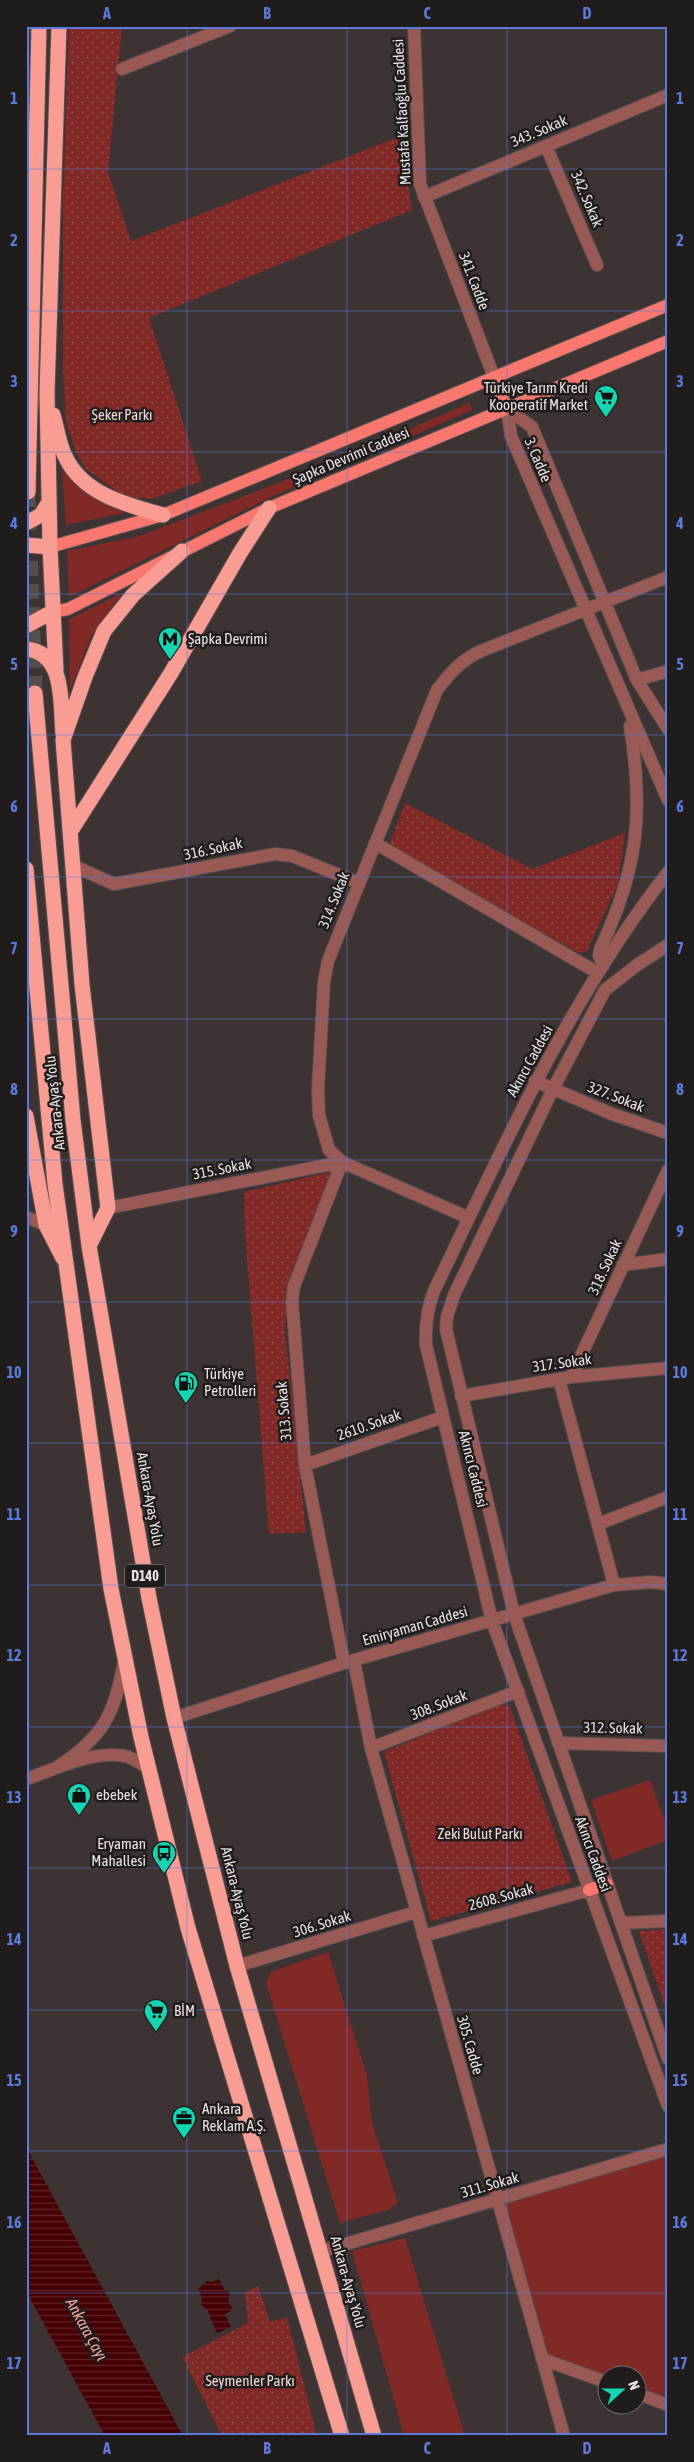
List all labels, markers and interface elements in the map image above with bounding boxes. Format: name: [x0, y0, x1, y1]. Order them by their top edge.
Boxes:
text: A: [102, 4, 111, 22]
text: B: [263, 4, 271, 22]
text: C: [423, 4, 431, 22]
text: D: [583, 4, 592, 22]
street label: Mustafa Kalfaoğlu Caddesi: [389, 38, 414, 186]
text: 1: [10, 89, 18, 107]
text: 1: [676, 89, 684, 107]
street label: 343. Sokak: [508, 111, 570, 150]
street label: 342. Sokak: [568, 168, 607, 230]
text: 2: [10, 231, 18, 249]
text: 2: [676, 231, 684, 249]
street label: 341. Cadde: [456, 249, 493, 312]
text: 3: [10, 372, 18, 390]
text: 3: [676, 372, 684, 390]
place label: Türkiye Tarım Kredi Kooperatif Market: [484, 379, 588, 413]
supermarket icon: Türkiye Tarım Kredi Kooperatif Market: [593, 384, 619, 418]
park label: Şeker Parkı: [92, 406, 152, 423]
street label: Şapka Devrimi Caddesi: [290, 423, 412, 488]
street label: 3. Cadde: [522, 435, 555, 485]
text: 4: [9, 514, 18, 532]
text: 4: [675, 514, 684, 532]
metro station icon: Şapka Devrimi: [157, 626, 183, 660]
place label: Şapka Devrimi: [188, 630, 267, 647]
text: 5: [10, 655, 18, 673]
text: 5: [676, 655, 684, 673]
text: 6: [10, 797, 18, 815]
text: 6: [676, 797, 684, 815]
street label: 316. Sokak: [182, 834, 244, 863]
street label: 314. Sokak: [315, 869, 353, 931]
text: 7: [10, 939, 18, 957]
text: 7: [676, 939, 684, 957]
street label: Akıncı Caddesi: [503, 1022, 556, 1099]
street label: Ankara-Ayaş Yolu: [41, 1055, 68, 1151]
street label: 327. Sokak: [585, 1078, 647, 1115]
text: 8: [10, 1080, 18, 1098]
text: 8: [676, 1080, 684, 1098]
street label: 315. Sokak: [191, 1154, 253, 1183]
text: 9: [10, 1222, 18, 1240]
text: 9: [676, 1222, 684, 1240]
street label: 318. Sokak: [584, 1236, 625, 1297]
street label: 317. Sokak: [531, 1350, 593, 1375]
text: 10: [6, 1363, 22, 1381]
text: 10: [672, 1363, 688, 1381]
place label: Türkiye Petrolleri: [204, 1365, 256, 1399]
fuel station icon: Türkiye Petrolleri: [173, 1370, 199, 1404]
street label: 313. Sokak: [272, 1380, 295, 1441]
street label: 2610. Sokak: [335, 1406, 403, 1443]
street label: Akıncı Caddesi: [456, 1429, 491, 1509]
street label: Ankara-Ayaş Yolu: [134, 1451, 167, 1547]
text: 11: [6, 1505, 22, 1523]
text: 11: [672, 1505, 688, 1523]
road number: D140: [125, 1564, 165, 1588]
street label: Emiryaman Caddesi: [360, 1602, 469, 1649]
text: 12: [6, 1646, 22, 1664]
text: 12: [672, 1646, 688, 1664]
street label: 308. Sokak: [408, 1686, 470, 1723]
street label: 312. Sokak: [583, 1718, 643, 1737]
shop icon: ebebek: [66, 1782, 92, 1816]
place label: ebebek: [96, 1786, 138, 1803]
text: 13: [6, 1788, 22, 1806]
text: 13: [672, 1788, 688, 1806]
street label: Akıncı Caddesi: [572, 1814, 615, 1894]
park label: Zeki Bulut Parkı: [437, 1825, 523, 1842]
place label: Eryaman Mahallesi: [91, 1835, 146, 1869]
bus stop icon: Eryaman Mahallesi: [151, 1840, 177, 1874]
street label: Ankara-Ayaş Yolu: [218, 1845, 257, 1941]
street label: 2608. Sokak: [467, 1880, 536, 1913]
street label: 306. Sokak: [291, 1907, 353, 1940]
text: 14: [6, 1930, 22, 1948]
text: 14: [672, 1930, 688, 1948]
supermarket icon: BİM: [143, 1998, 169, 2032]
place label: BİM: [174, 2002, 195, 2019]
street label: 305. Cadde: [454, 2013, 487, 2077]
text: 15: [6, 2071, 22, 2089]
text: 15: [672, 2071, 688, 2089]
place label: Ankara Reklam A.Ş.: [202, 2100, 266, 2134]
office icon: Ankara Reklam A.Ş.: [171, 2105, 197, 2139]
street label: 311. Sokak: [459, 2168, 521, 2201]
text: 16: [6, 2213, 22, 2231]
text: 16: [672, 2213, 688, 2231]
street label: Ankara-Ayaş Yolu: [327, 2234, 370, 2330]
water label: Ankara Çayı: [61, 2294, 112, 2364]
text: 17: [6, 2354, 22, 2372]
text: 17: [672, 2354, 688, 2372]
north arrow: [596, 2364, 646, 2414]
park label: Seymenler Parkı: [205, 2372, 295, 2389]
text: N: [625, 2379, 643, 2392]
text: A: [102, 2439, 111, 2457]
text: B: [263, 2439, 271, 2457]
text: C: [423, 2439, 431, 2457]
text: D: [583, 2439, 592, 2457]

